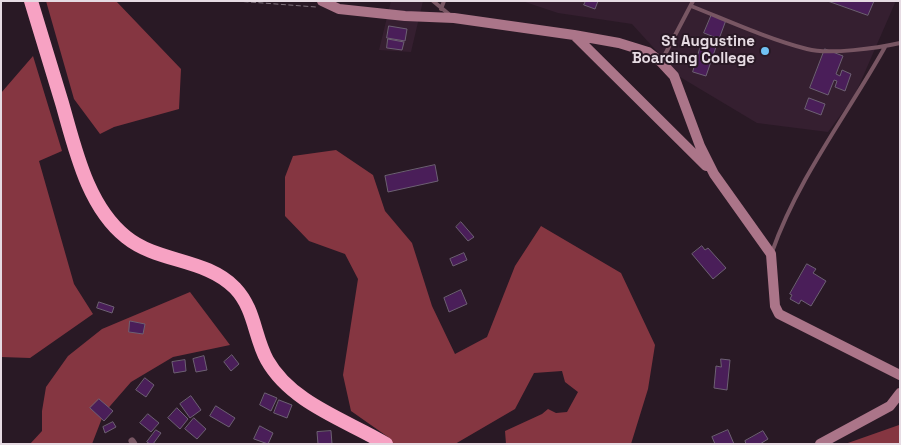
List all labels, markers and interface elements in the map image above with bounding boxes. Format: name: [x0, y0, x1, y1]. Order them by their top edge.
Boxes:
place label: St Augustine Boarding College: [632, 33, 755, 68]
marker: St Augustine Boarding College: [759, 45, 771, 57]

